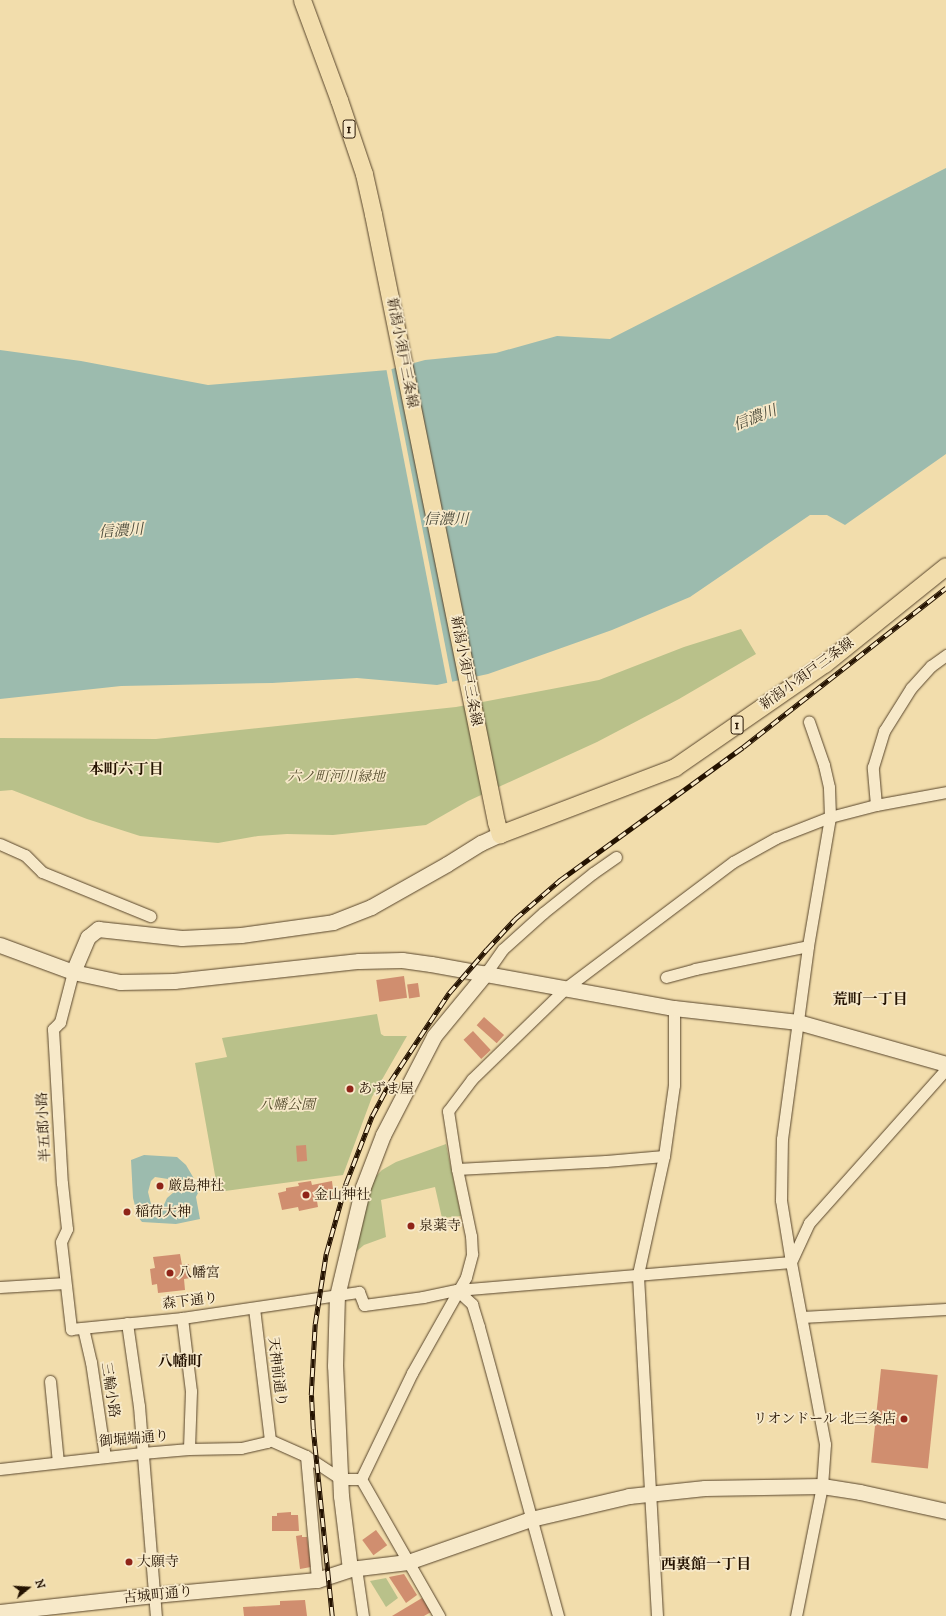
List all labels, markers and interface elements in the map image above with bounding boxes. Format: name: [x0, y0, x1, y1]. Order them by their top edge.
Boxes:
road number: 1: [342, 118, 356, 140]
street label: 新潟小須戸三条線: [383, 296, 421, 410]
water label: 信濃川: [731, 402, 779, 434]
water label: 信濃川: [424, 511, 468, 529]
water label: 信濃川: [98, 520, 144, 542]
street label: 新潟小須戸三条線: [447, 614, 485, 728]
street label: 新潟小須戸三条線: [757, 634, 857, 714]
road number: 1: [730, 714, 744, 736]
district label: 本町六丁目: [89, 761, 163, 779]
park label: 六ノ町河川緑地: [287, 769, 385, 785]
district label: 荒町一丁目: [833, 991, 907, 1009]
place label: あずま屋: [358, 1081, 414, 1097]
marker: あずま屋: [345, 1084, 355, 1094]
street label: 半五郎小路: [34, 1092, 54, 1162]
park label: 八幡公園: [259, 1097, 315, 1113]
place label: 厳島神社: [168, 1178, 224, 1194]
marker: 厳島神社: [155, 1181, 165, 1191]
place label: 金山神社: [314, 1187, 370, 1203]
marker: 金山神社: [301, 1190, 311, 1200]
place label: 稲荷大神: [135, 1204, 191, 1220]
marker: 稲荷大神: [122, 1207, 132, 1217]
place label: 泉薬寺: [419, 1218, 461, 1234]
marker: 泉薬寺: [406, 1221, 416, 1231]
place label: 八幡宮: [178, 1265, 220, 1281]
marker: 八幡宮: [165, 1268, 175, 1278]
street label: 森下通り: [161, 1289, 219, 1313]
street label: 天神前通り: [264, 1336, 290, 1408]
district label: 八幡町: [158, 1353, 202, 1371]
street label: 三輪小路: [97, 1361, 123, 1419]
place label: リオンドール 北三条店: [753, 1411, 896, 1427]
marker: リオンドール 北三条店: [899, 1414, 909, 1424]
street label: 御堀端通り: [98, 1428, 170, 1450]
place label: 大願寺: [137, 1554, 179, 1570]
district label: 西裏館一丁目: [661, 1556, 751, 1574]
marker: 大願寺: [124, 1557, 134, 1567]
north arrow: [8, 1568, 48, 1608]
text: N: [31, 1578, 47, 1591]
street label: 古城町通り: [122, 1583, 194, 1607]

